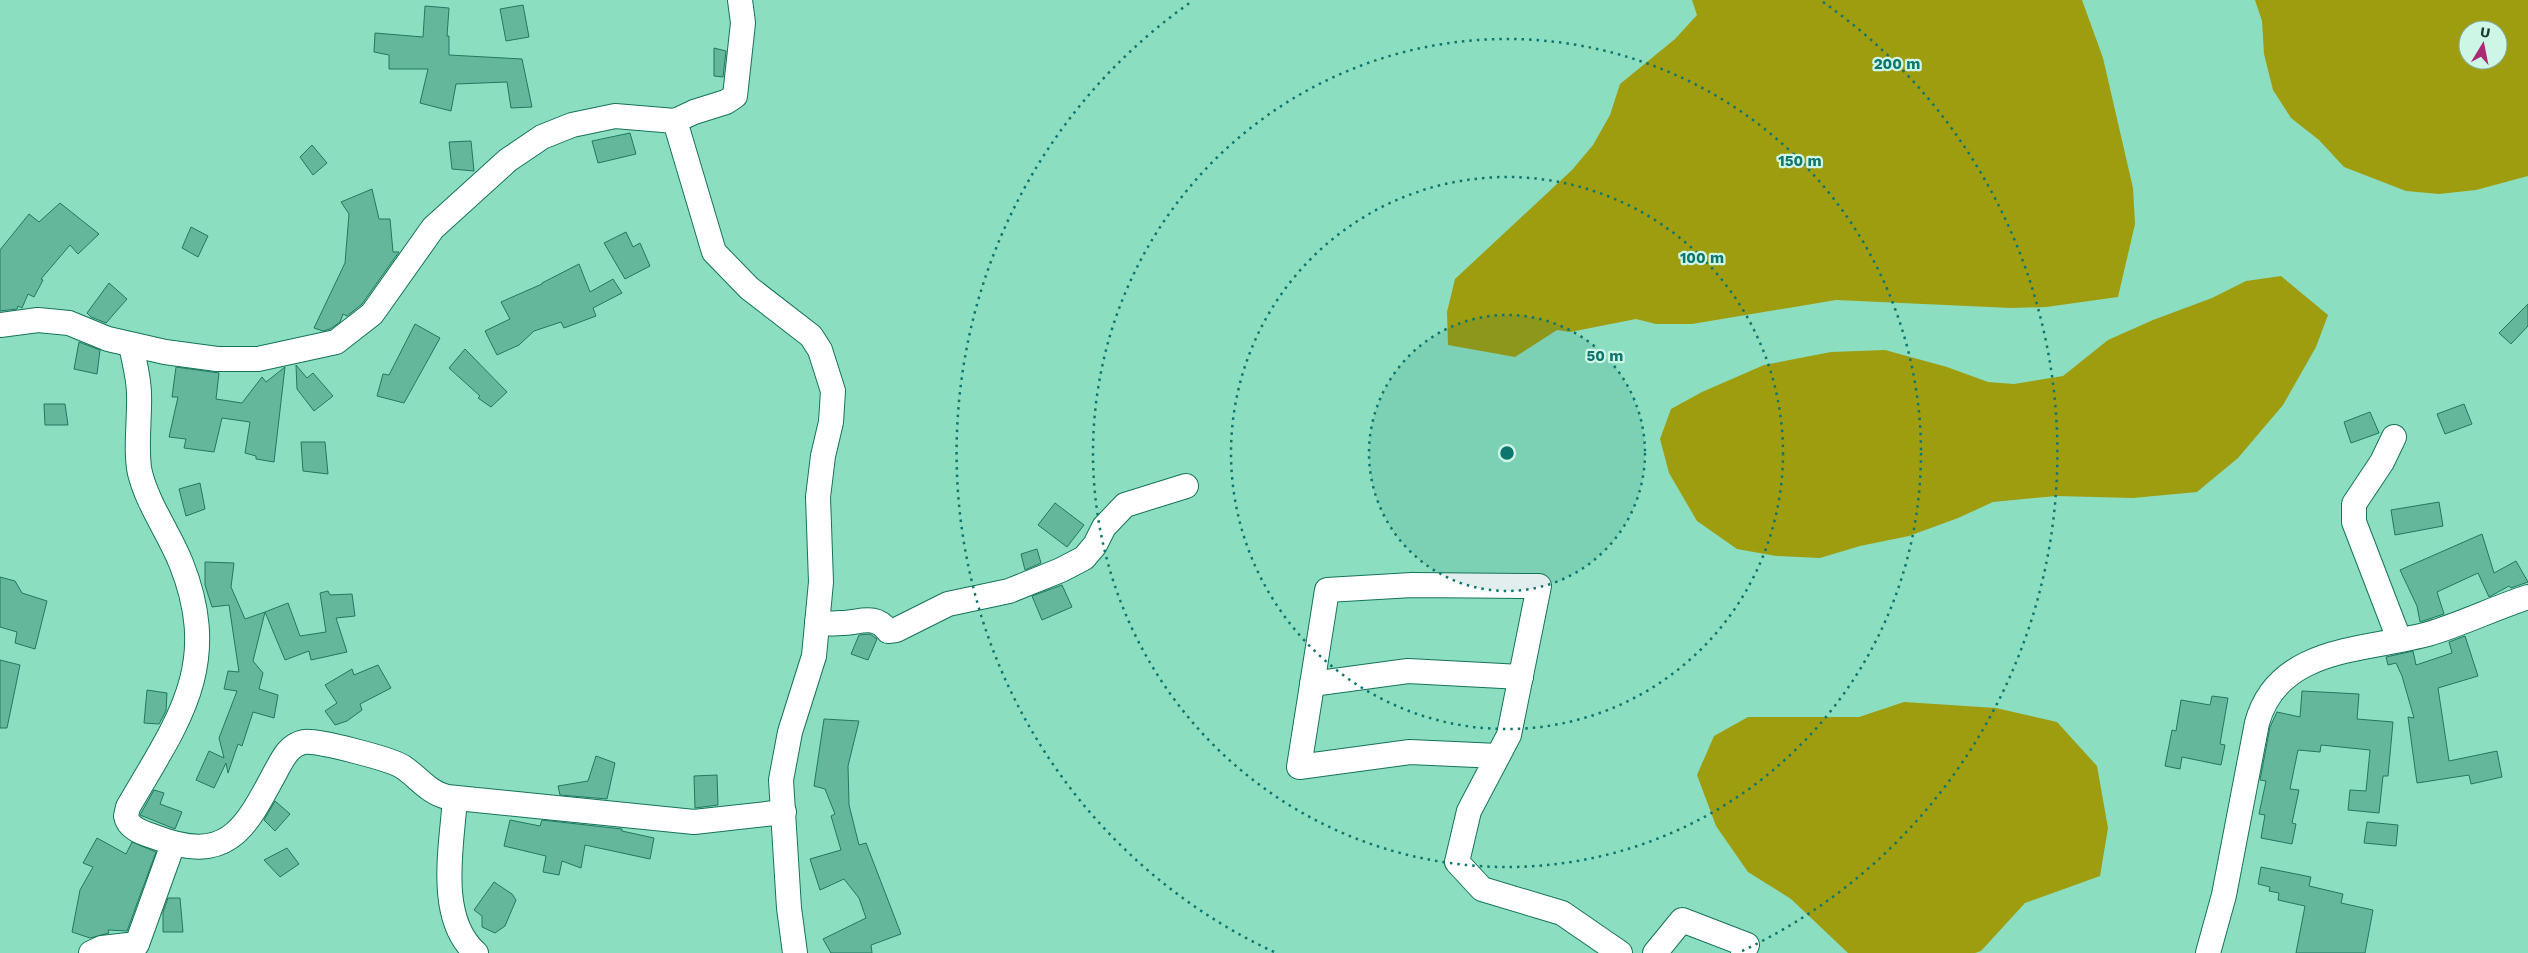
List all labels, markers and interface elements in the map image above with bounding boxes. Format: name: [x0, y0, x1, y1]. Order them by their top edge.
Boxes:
north arrow: [2458, 20, 2508, 70]
text: U: [2479, 23, 2492, 41]
text: 200 m: [1874, 55, 1920, 73]
text: 150 m: [1778, 152, 1822, 170]
text: 100 m: [1680, 249, 1724, 267]
text: 50 m: [1587, 347, 1623, 365]
centre of rings: [1498, 444, 1516, 462]

